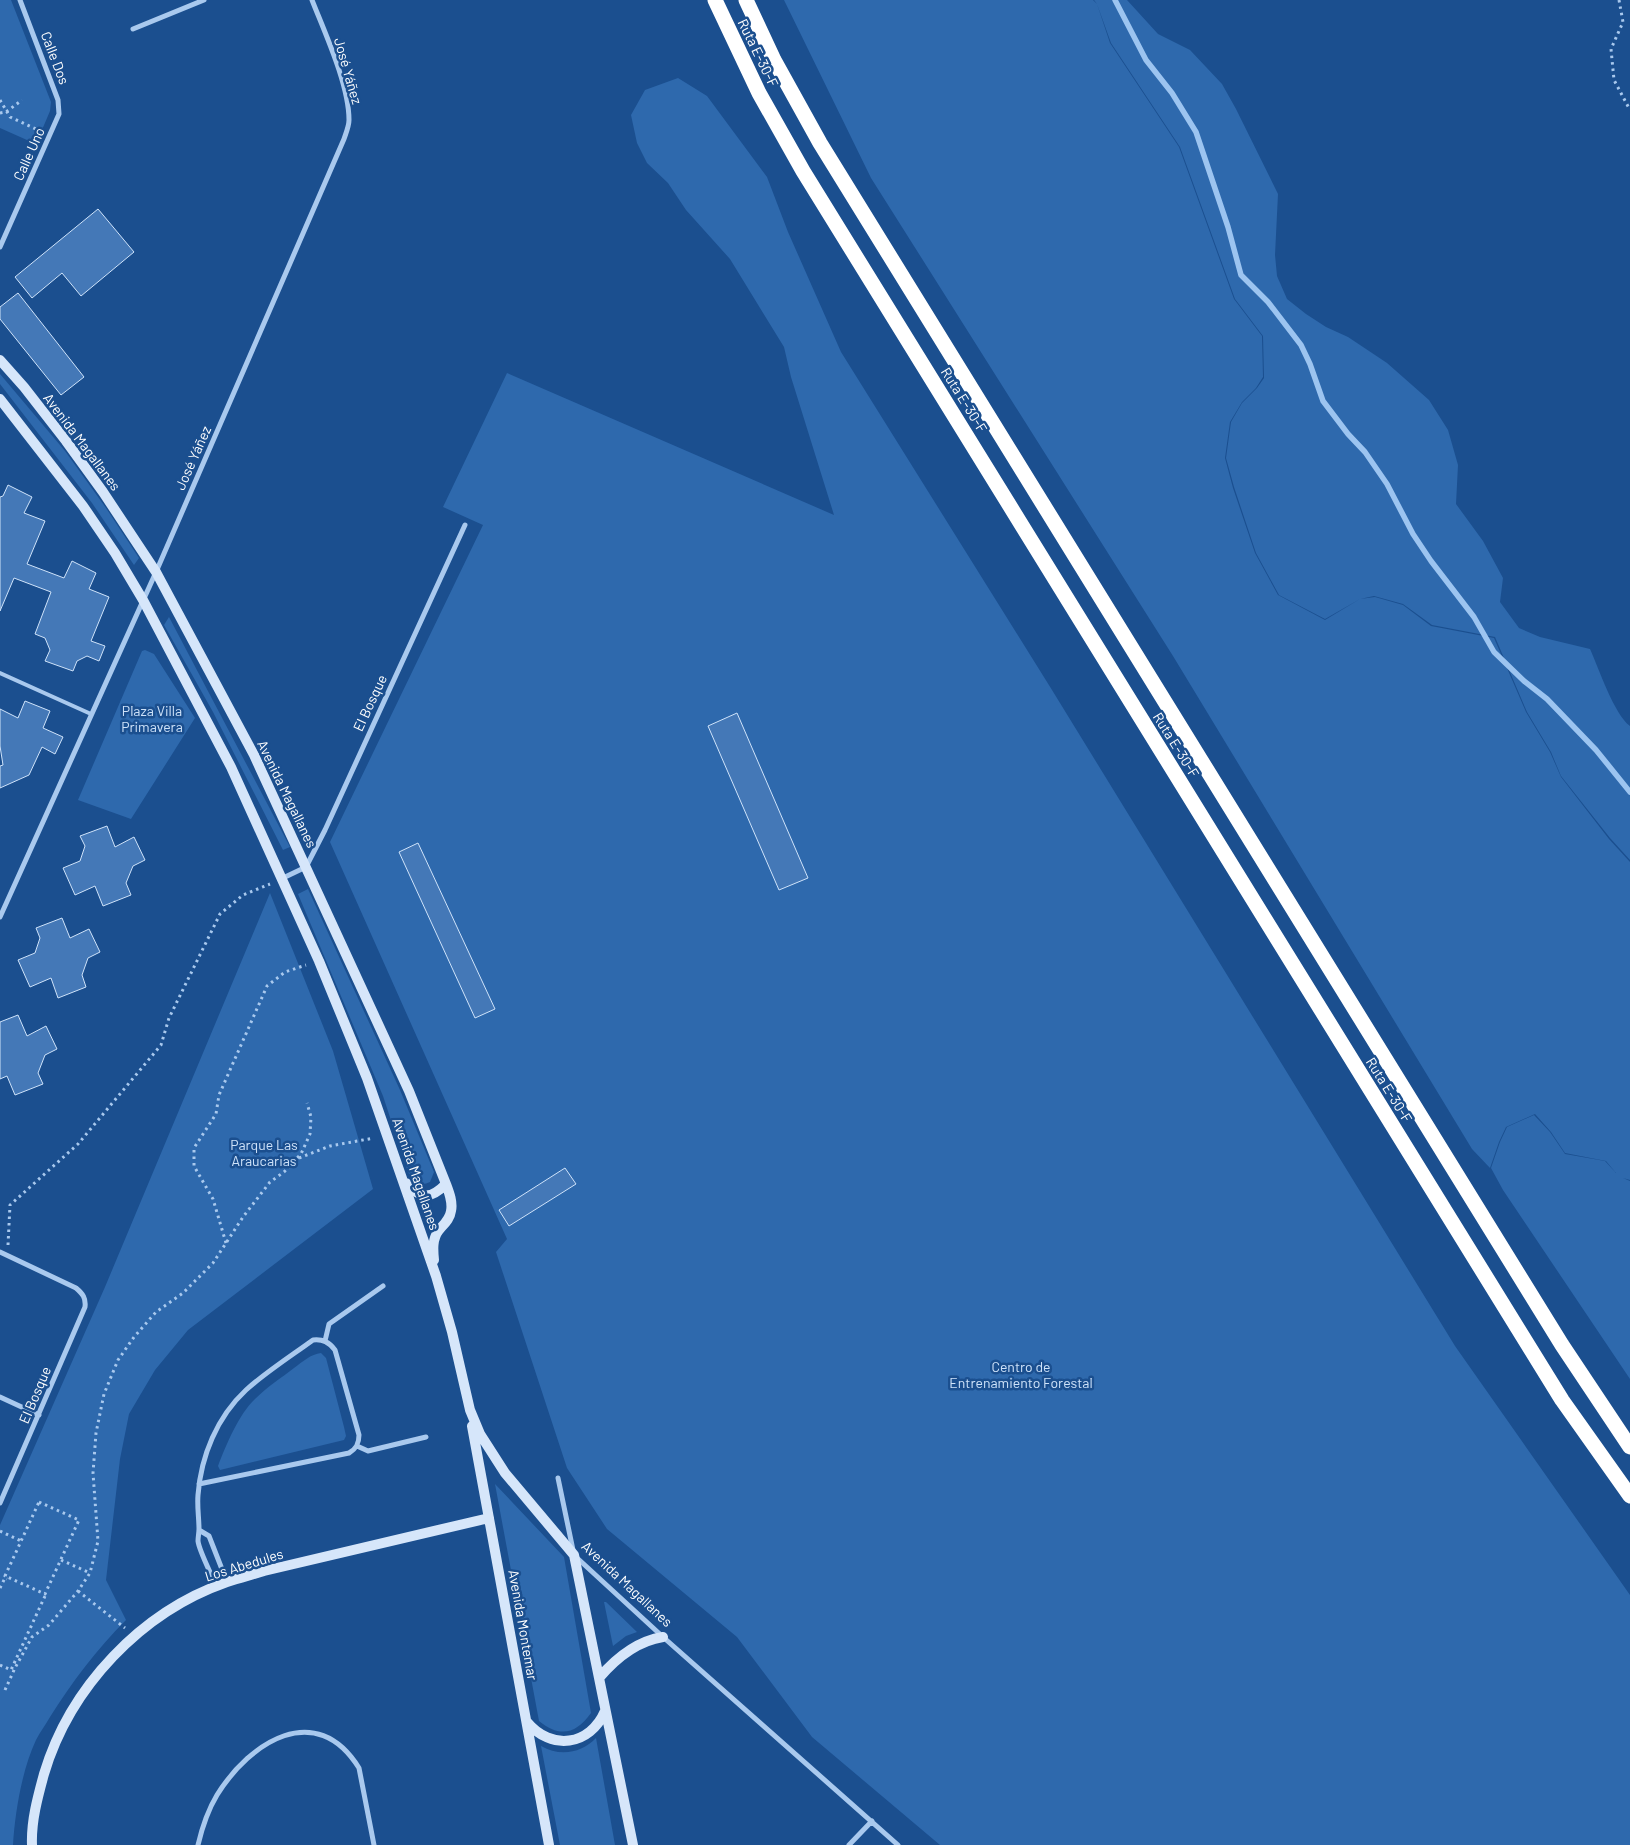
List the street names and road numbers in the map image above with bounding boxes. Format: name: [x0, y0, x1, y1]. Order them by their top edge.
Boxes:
street label: Ruta E-30-F: [735, 16, 782, 90]
street label: Calle Dos: [38, 29, 73, 87]
street label: José Yáñez: [331, 36, 366, 106]
street label: Calle Uno: [9, 125, 48, 183]
street label: Ruta E-30-F: [938, 364, 991, 436]
street label: Avenida Magallanes: [40, 390, 125, 494]
street label: José Yáñez: [171, 423, 214, 492]
street label: El Bosque: [349, 672, 390, 734]
street label: Ruta E-30-F: [1150, 709, 1203, 781]
street label: Avenida Magallanes: [254, 737, 321, 851]
street label: Ruta E-30-F: [1363, 1054, 1416, 1126]
street label: Avenida Magallanes: [389, 1115, 444, 1232]
street label: El Bosque: [15, 1364, 54, 1426]
street label: Avenida Magallanes: [579, 1537, 676, 1630]
street label: Los Abedules: [203, 1544, 285, 1585]
street label: Avenida Montemar: [505, 1568, 542, 1682]

